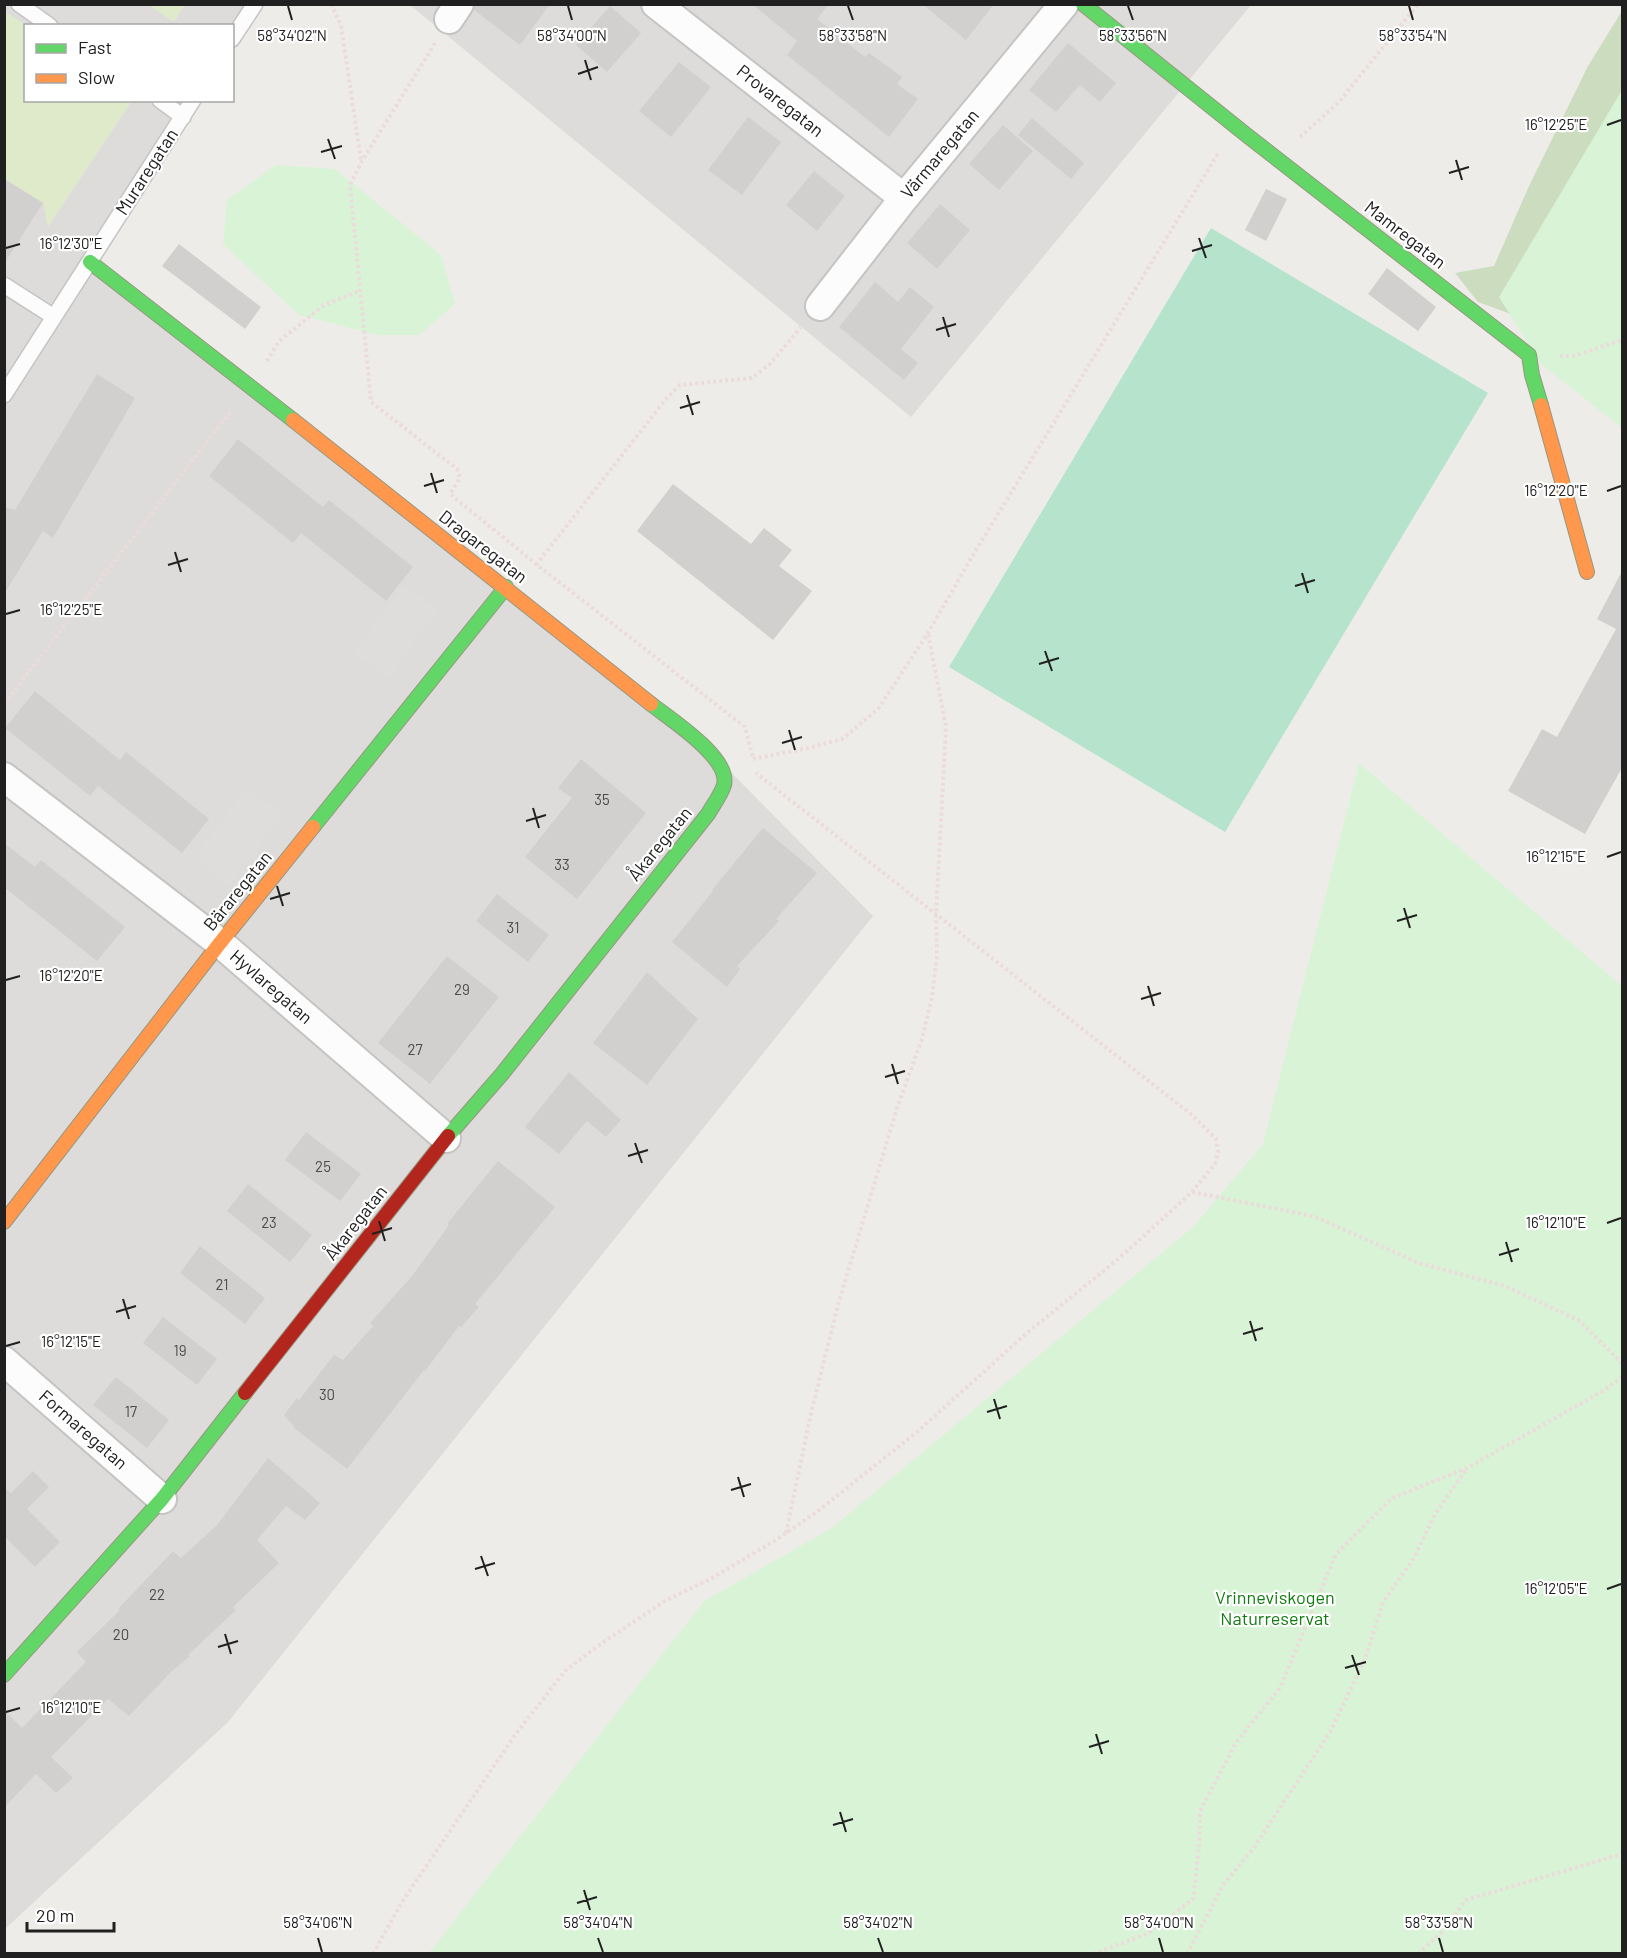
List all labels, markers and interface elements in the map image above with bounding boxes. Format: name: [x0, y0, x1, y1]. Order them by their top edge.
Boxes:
legend: [24, 24, 234, 102]
text: 58°34'02"N: [257, 26, 327, 44]
text: 58°34'00"N: [537, 26, 607, 44]
text: 58°33'58"N: [819, 26, 887, 44]
text: 58°33'56"N: [1099, 26, 1167, 44]
text: 58°33'54"N: [1379, 26, 1447, 44]
text: Fast: [78, 36, 112, 58]
street label: Provaregatan: [733, 59, 829, 141]
text: Slow: [78, 66, 115, 88]
street label: Värmaregatan: [896, 104, 983, 202]
text: 16°12'25"E: [1525, 115, 1587, 133]
street label: Muraregatan: [110, 124, 182, 219]
street label: Mamregatan: [1361, 196, 1451, 273]
text: 16°12'30"E: [39, 234, 103, 252]
text: 16°12'20"E: [1524, 481, 1588, 499]
street label: Dragaregatan: [435, 505, 532, 587]
text: 16°12'25"E: [40, 600, 102, 618]
house number: 35: [594, 790, 610, 808]
street label: Åkaregatan: [623, 802, 696, 885]
street label: Bäraregatan: [198, 846, 276, 935]
text: 16°12'15"E: [1526, 847, 1586, 865]
house number: 33: [554, 855, 570, 873]
house number: 31: [507, 918, 519, 936]
street label: Hyvlaregatan: [226, 944, 317, 1028]
text: 16°12'20"E: [39, 966, 103, 984]
house number: 29: [454, 980, 470, 998]
house number: 27: [407, 1040, 423, 1058]
house number: 25: [315, 1157, 331, 1175]
street label: Åkaregatan: [319, 1180, 391, 1264]
house number: 23: [261, 1213, 277, 1231]
text: 16°12'10"E: [1526, 1213, 1586, 1231]
house number: 21: [215, 1275, 229, 1293]
text: 16°12'15"E: [41, 1332, 101, 1350]
house number: 19: [173, 1341, 187, 1359]
street label: Formaregatan: [35, 1385, 132, 1474]
house number: 30: [319, 1385, 335, 1403]
house number: 17: [125, 1402, 137, 1420]
text: 16°12'05"E: [1524, 1579, 1588, 1597]
house number: 22: [149, 1585, 165, 1603]
park label: Vrinneviskogen Naturreservat: [1215, 1586, 1335, 1629]
house number: 20: [113, 1625, 129, 1643]
text: 16°12'10"E: [41, 1698, 101, 1716]
scale bar: [27, 1895, 114, 1933]
text: 20 m: [36, 1904, 74, 1926]
text: 58°34'06"N: [283, 1913, 353, 1931]
text: 58°34'04"N: [563, 1913, 633, 1931]
text: 58°34'02"N: [843, 1913, 913, 1931]
text: 58°34'00"N: [1124, 1913, 1194, 1931]
text: 58°33'58"N: [1405, 1913, 1473, 1931]

